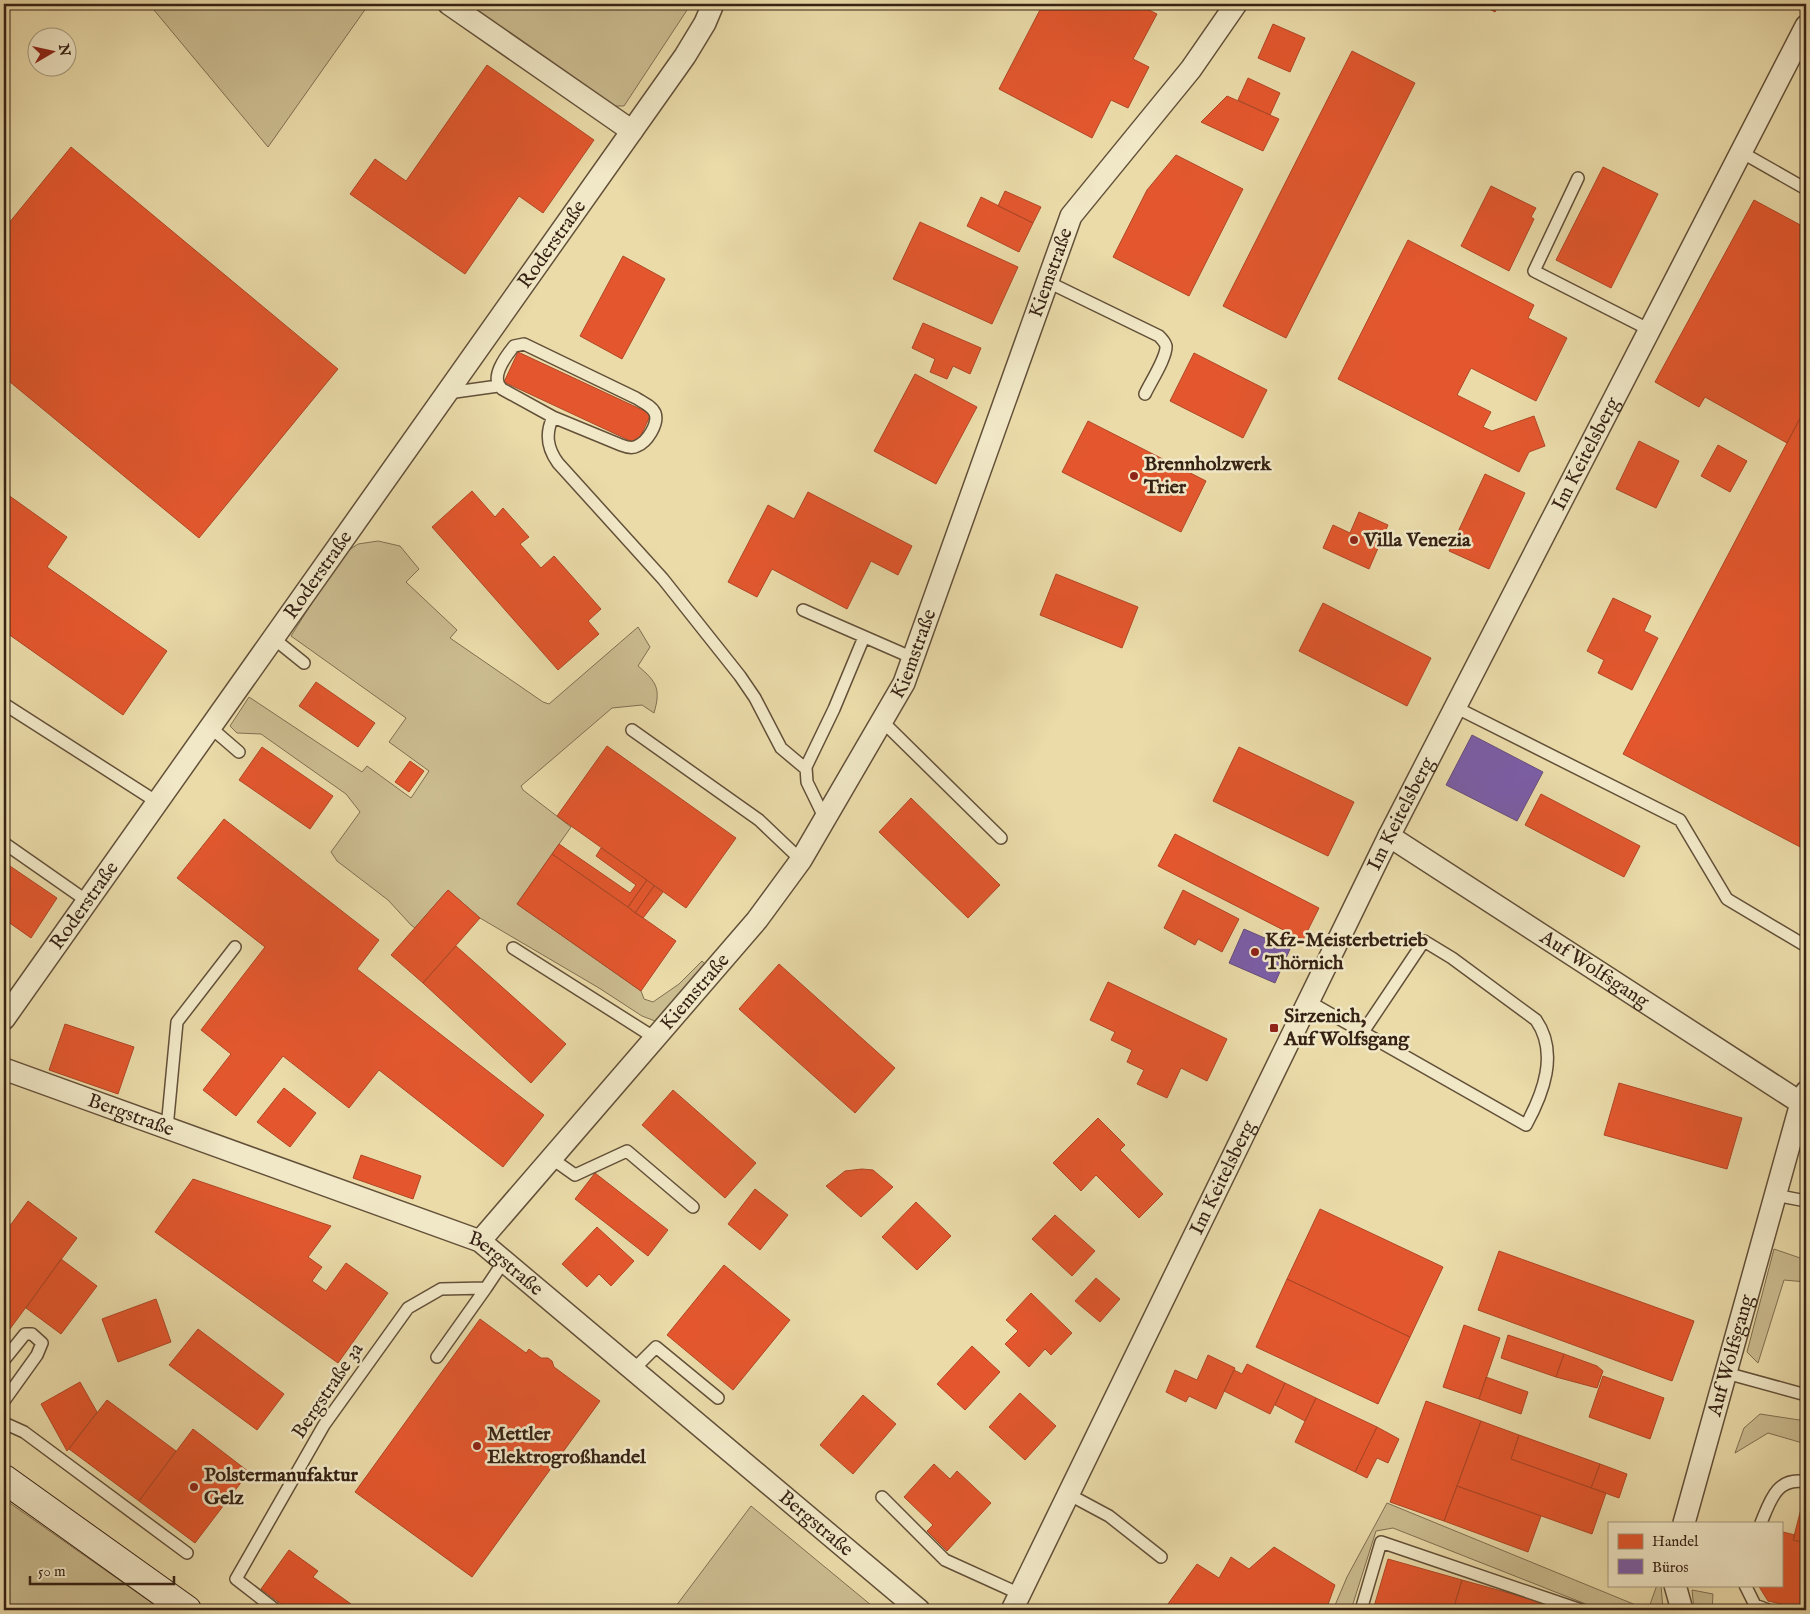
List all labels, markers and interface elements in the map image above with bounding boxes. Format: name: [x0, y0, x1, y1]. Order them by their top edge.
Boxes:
north arrow: [28, 28, 78, 78]
text: N: [54, 42, 74, 58]
street label: Roderstraße: [512, 195, 592, 293]
street label: Kiemstraße: [1023, 224, 1078, 321]
street label: Im Keitelsberg: [1546, 392, 1626, 515]
place label: Brennholzwerk Trier: [1143, 452, 1273, 500]
marker: Brennholzwerk Trier: [1128, 470, 1140, 482]
street label: Roderstraße: [278, 526, 358, 624]
place label: Villa Venezia: [1363, 528, 1471, 553]
marker: Villa Venezia: [1348, 534, 1360, 546]
street label: Kiemstraße: [885, 606, 942, 703]
street label: Im Keitelsberg: [1362, 752, 1441, 875]
street label: Roderstraße: [44, 856, 124, 955]
street label: Auf Wolfsgang: [1534, 924, 1655, 1014]
place label: Kfz-Meisterbetrieb Thörnich: [1264, 928, 1428, 976]
marker: Kfz-Meisterbetrieb Thörnich: [1249, 946, 1261, 958]
street label: Kiemstraße: [655, 948, 735, 1036]
place label: Sirzenich, Auf Wolfsgang: [1283, 1004, 1410, 1052]
marker: Sirzenich, Auf Wolfsgang: [1268, 1022, 1280, 1034]
street label: Bergstraße: [84, 1088, 178, 1142]
street label: Im Keitelsberg: [1184, 1115, 1262, 1239]
street label: Bergstraße: [465, 1225, 548, 1301]
street label: Auf Wolfsgang: [1702, 1291, 1760, 1420]
street label: Bergstraße 3a: [287, 1338, 369, 1444]
place label: Mettler Elektrogroßhandel: [487, 1422, 646, 1470]
marker: Mettler Elektrogroßhandel: [471, 1440, 483, 1452]
place label: Polstermanufaktur Gelz: [204, 1463, 359, 1511]
marker: Polstermanufaktur Gelz: [188, 1481, 200, 1493]
street label: Bergstraße: [773, 1485, 858, 1562]
legend: [1608, 1522, 1782, 1586]
text: Handel: [1652, 1532, 1699, 1551]
scale bar: [30, 1554, 174, 1586]
text: Büros: [1652, 1558, 1689, 1577]
text: 50 m: [38, 1562, 66, 1581]

